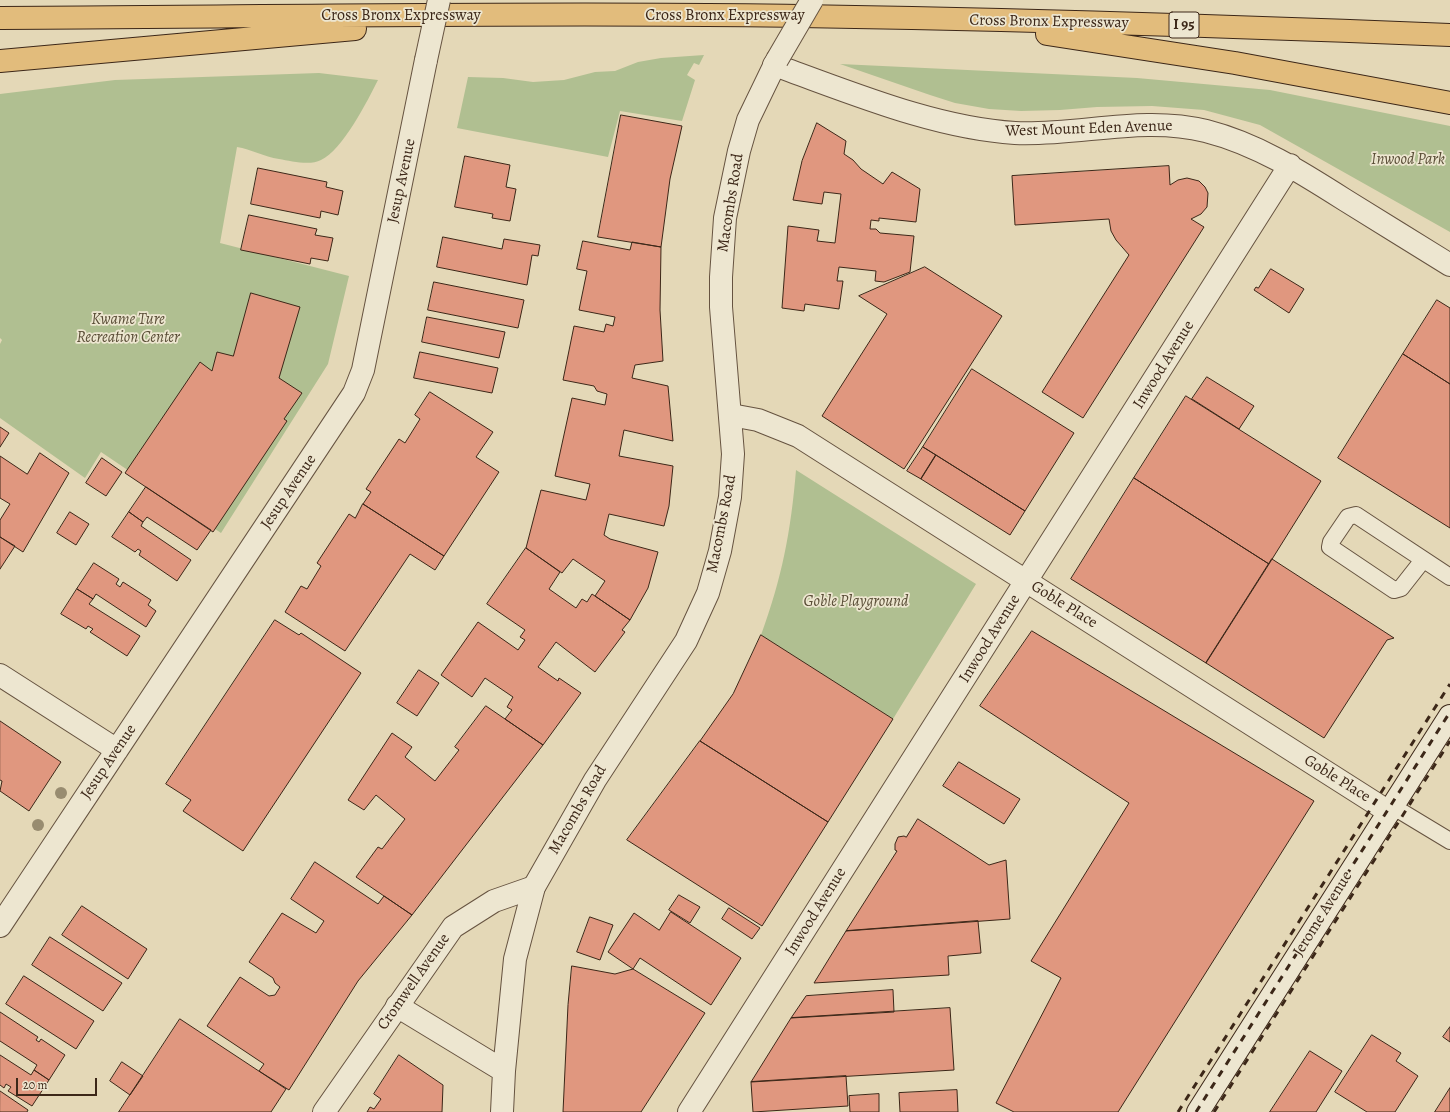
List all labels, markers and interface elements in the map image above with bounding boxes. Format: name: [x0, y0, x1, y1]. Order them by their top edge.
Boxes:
street label: Cross Bronx Expressway: [321, 6, 481, 26]
street label: Cross Bronx Expressway: [645, 6, 805, 26]
street label: Cross Bronx Expressway: [969, 11, 1129, 33]
road number: I 95: [1169, 12, 1199, 38]
street label: West Mount Eden Avenue: [1005, 116, 1173, 142]
street label: Jesup Avenue: [384, 137, 420, 225]
park label: Inwood Park: [1371, 150, 1445, 170]
street label: Macombs Road: [714, 152, 748, 254]
park label: Kwame Ture Recreation Center: [76, 310, 180, 348]
street label: Inwood Avenue: [1129, 317, 1199, 413]
street label: Jesup Avenue: [257, 451, 321, 533]
street label: Macombs Road: [703, 473, 741, 575]
street label: Goble Place: [1027, 577, 1101, 633]
street label: Inwood Avenue: [955, 591, 1025, 687]
park label: Goble Playground: [804, 592, 908, 612]
street label: Jesup Avenue: [77, 721, 141, 803]
street label: Goble Place: [1300, 751, 1374, 807]
street label: Macombs Road: [545, 762, 611, 858]
street label: Inwood Avenue: [781, 864, 851, 960]
street label: Jerome Avenue: [1289, 868, 1357, 960]
street label: Cromwell Avenue: [374, 930, 454, 1034]
scale bar: [18, 1070, 99, 1096]
text: 20 m: [23, 1077, 47, 1093]

